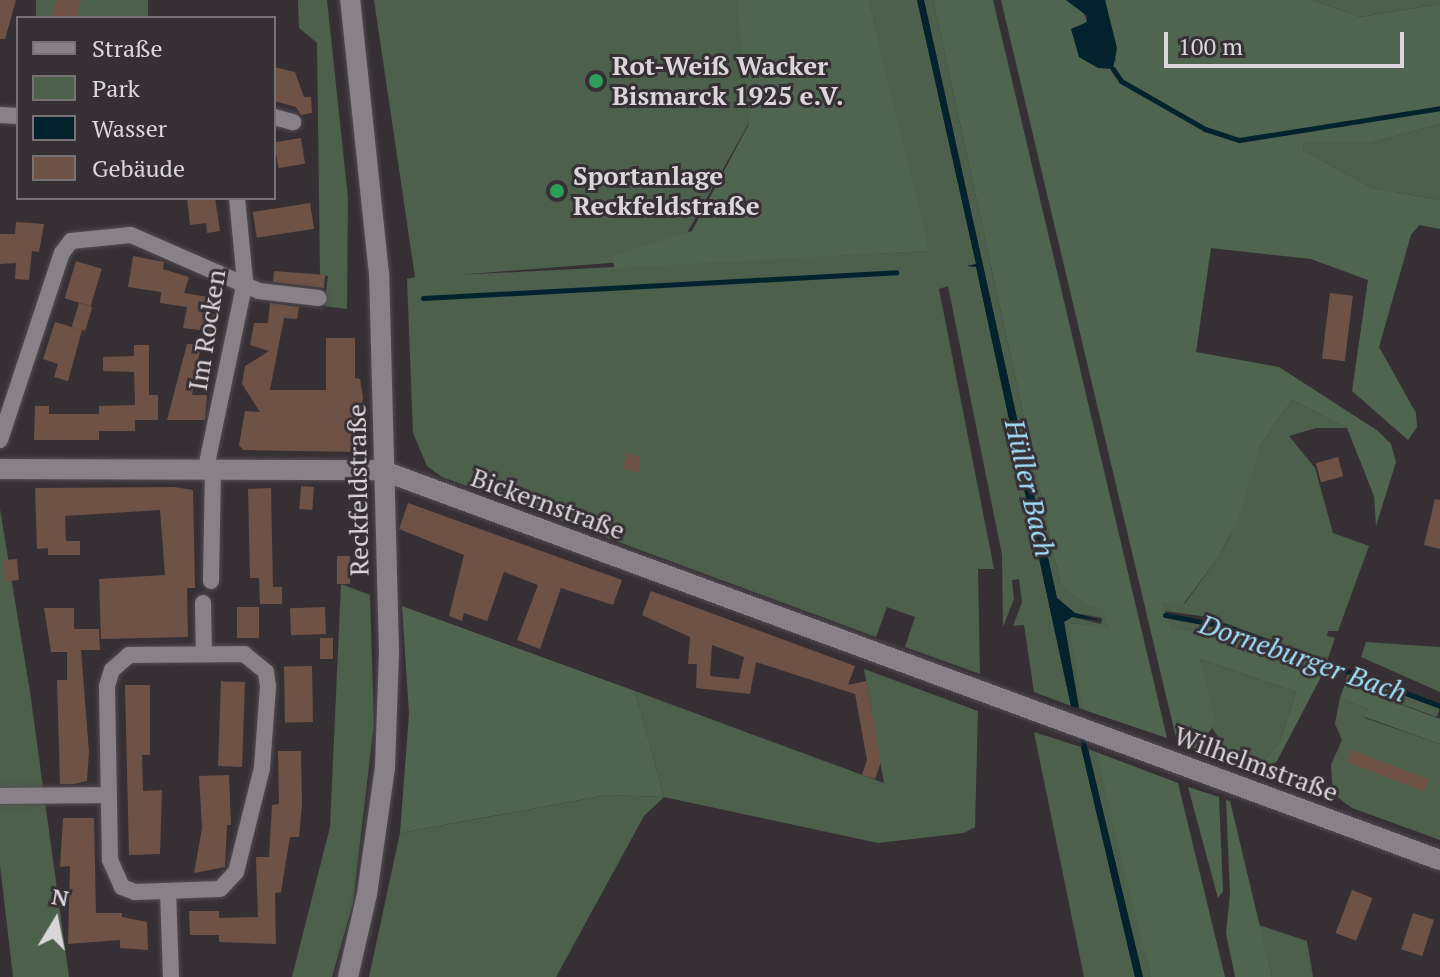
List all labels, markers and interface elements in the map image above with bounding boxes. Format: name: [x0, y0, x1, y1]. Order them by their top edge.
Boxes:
legend: [16, 16, 276, 200]
scale bar: [1168, 16, 1408, 66]
text: 100 m: [1178, 30, 1243, 62]
text: Straße: [92, 32, 163, 64]
place label: Rot-Weiß Wacker Bismarck 1925 e.V.: [612, 50, 844, 112]
text: Park: [92, 72, 140, 104]
marker: Rot-Weiß Wacker Bismarck 1925 e.V.: [587, 72, 605, 90]
text: Wasser: [92, 112, 167, 144]
text: Gebäude: [92, 152, 185, 184]
place label: Sportanlage Reckfeldstraße: [573, 160, 760, 222]
marker: Sportanlage Reckfeldstraße: [548, 182, 566, 200]
street label: Im Rocken: [182, 267, 232, 393]
street label: Reckfeldstraße: [341, 404, 375, 576]
water label: Hüller Bach: [998, 416, 1062, 560]
street label: Bickernstraße: [467, 462, 629, 546]
water label: Dorneburger Bach: [1195, 607, 1411, 709]
street label: Wilhelmstraße: [1170, 720, 1342, 808]
north arrow: [16, 881, 96, 961]
text: N: [50, 881, 71, 913]

